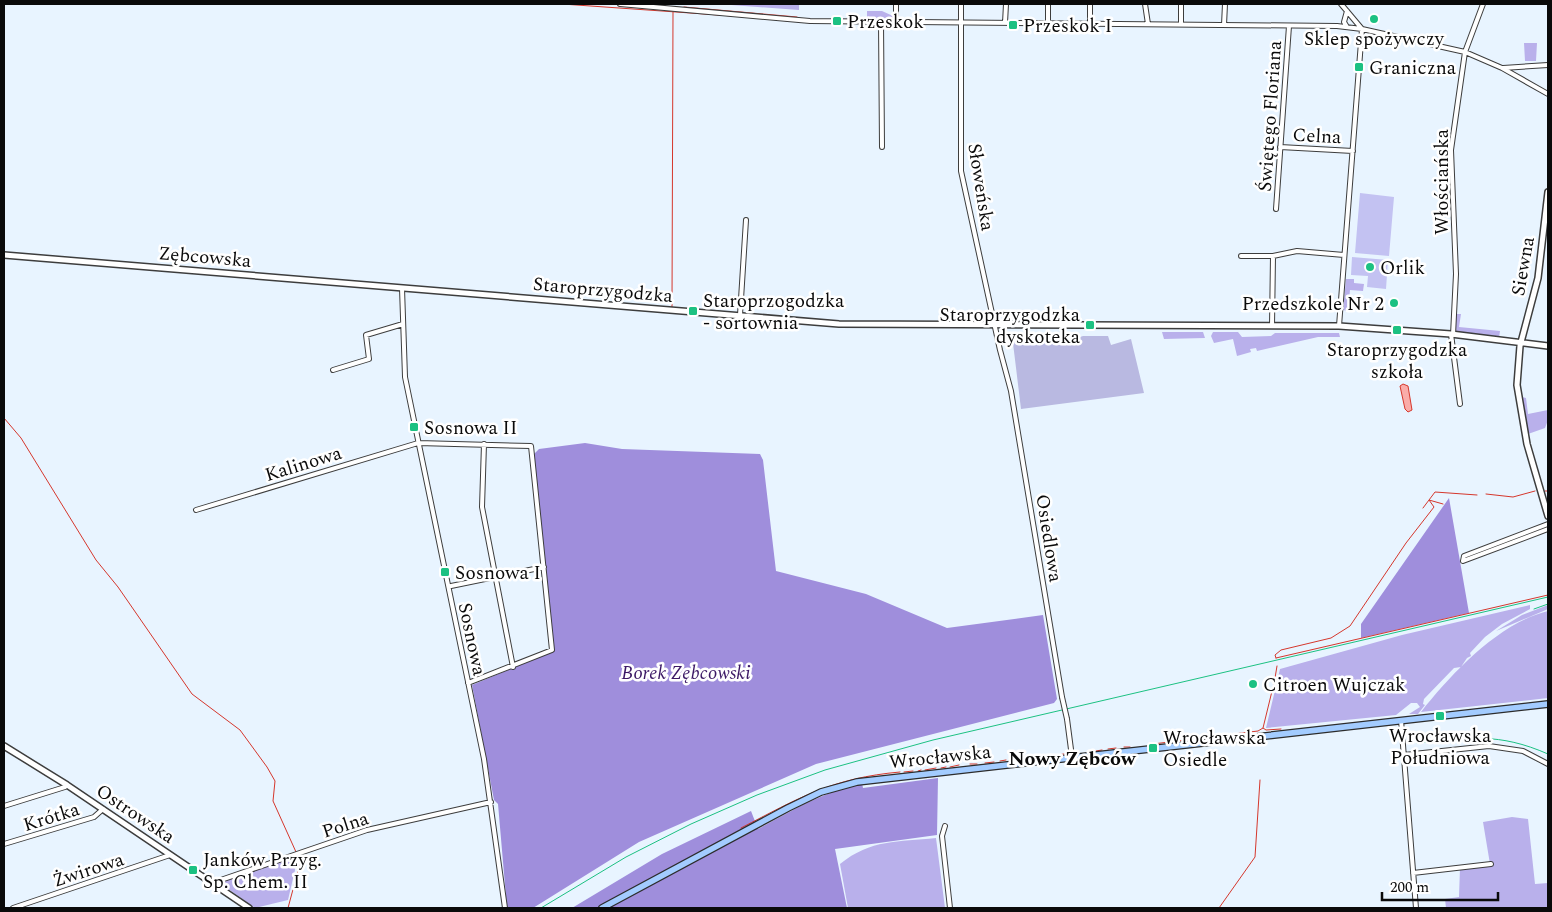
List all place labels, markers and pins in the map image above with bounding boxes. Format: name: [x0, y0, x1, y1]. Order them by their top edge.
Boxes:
place label: Przeskok: [847, 8, 924, 37]
place label: Przeskok I: [1023, 12, 1112, 41]
marker: Sklep spożywczy: [1368, 13, 1380, 25]
marker: Przeskok: [831, 15, 843, 27]
marker: Przeskok I: [1007, 19, 1019, 31]
place label: Sklep spożywczy: [1304, 25, 1445, 54]
place label: Graniczna: [1369, 54, 1457, 83]
marker: Graniczna: [1353, 61, 1365, 73]
place label: Orlik: [1380, 254, 1425, 283]
marker: Orlik: [1364, 261, 1376, 273]
place label: Staroprzogodzka - sortownia: [703, 287, 845, 338]
place label: Przedszkole Nr 2: [1242, 290, 1384, 319]
marker: Przedszkole Nr 2: [1388, 297, 1400, 309]
place label: Staroprzygodzka dyskoteka: [940, 301, 1081, 352]
marker: Staroprzogodzka - sortownia: [687, 305, 699, 317]
marker: Staroprzygodzka dyskoteka: [1084, 319, 1096, 331]
marker: Staroprzygodzka szkoła: [1391, 324, 1403, 336]
place label: Staroprzygodzka szkoła: [1327, 336, 1468, 387]
place label: Sosnowa II: [424, 414, 517, 443]
marker: Sosnowa II: [408, 421, 420, 433]
place label: Sosnowa I: [455, 559, 541, 588]
marker: Sosnowa I: [439, 566, 451, 578]
place label: Citroen Wujczak: [1263, 671, 1406, 700]
marker: Citroen Wujczak: [1247, 678, 1259, 690]
marker: Wrocławska Południowa: [1434, 710, 1446, 722]
place label: Wrocławska Południowa: [1389, 722, 1492, 773]
place label: Wrocławska Osiedle: [1163, 724, 1266, 775]
marker: Wrocławska Osiedle: [1147, 742, 1159, 754]
place label: Janków Przyg. Sp. Chem. II: [203, 846, 322, 897]
marker: Janków Przyg. Sp. Chem. II: [187, 864, 199, 876]

